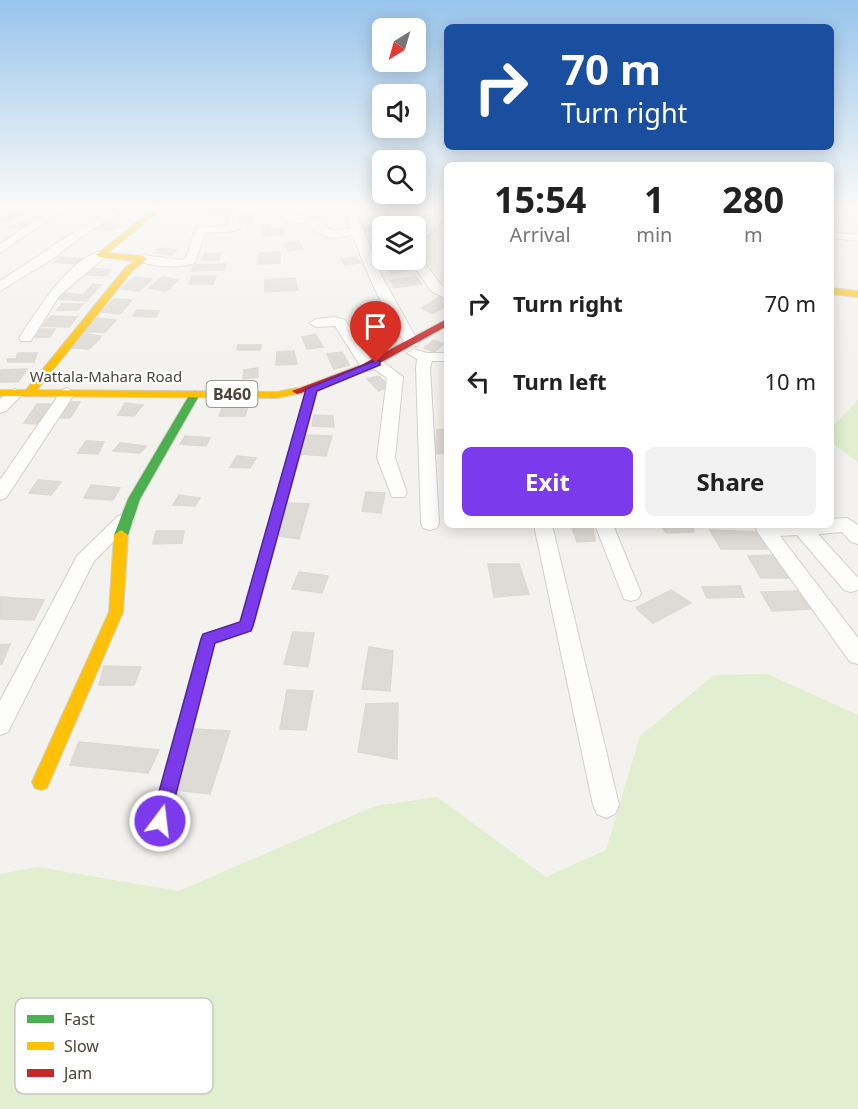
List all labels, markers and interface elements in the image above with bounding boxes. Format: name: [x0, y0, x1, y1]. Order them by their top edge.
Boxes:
north arrow: [372, 18, 426, 72]
map controls: [372, 18, 426, 270]
text: 70 m: [561, 40, 661, 97]
icon: right: [462, 48, 540, 126]
button: sound: [372, 84, 426, 138]
text: Turn right: [561, 94, 687, 131]
button: search: [372, 150, 426, 204]
text: 15:54: [494, 175, 586, 224]
text: 1: [644, 175, 665, 224]
text: 280: [722, 175, 784, 224]
button: layers: [372, 216, 426, 270]
text: Arrival: [510, 221, 571, 248]
text: min: [636, 221, 672, 248]
text: m: [744, 221, 763, 248]
icon: right: [462, 287, 495, 320]
text: Turn right: [513, 288, 623, 318]
text: 70 m: [765, 288, 816, 318]
pin: [350, 301, 401, 363]
icon: arrive: [359, 310, 392, 343]
icon: left: [462, 365, 495, 398]
street label: Wattala-Mahara Road: [30, 366, 182, 386]
text: Turn left: [513, 366, 607, 396]
text: 10 m: [765, 366, 816, 396]
road number: B460: [206, 381, 258, 407]
button: Exit: [462, 447, 633, 516]
button: Share: [645, 447, 816, 516]
position arrow: [128, 789, 192, 853]
legend: [15, 998, 213, 1094]
text: Fast: [64, 1008, 95, 1030]
text: Slow: [64, 1035, 99, 1057]
text: Jam: [62, 1062, 92, 1084]

